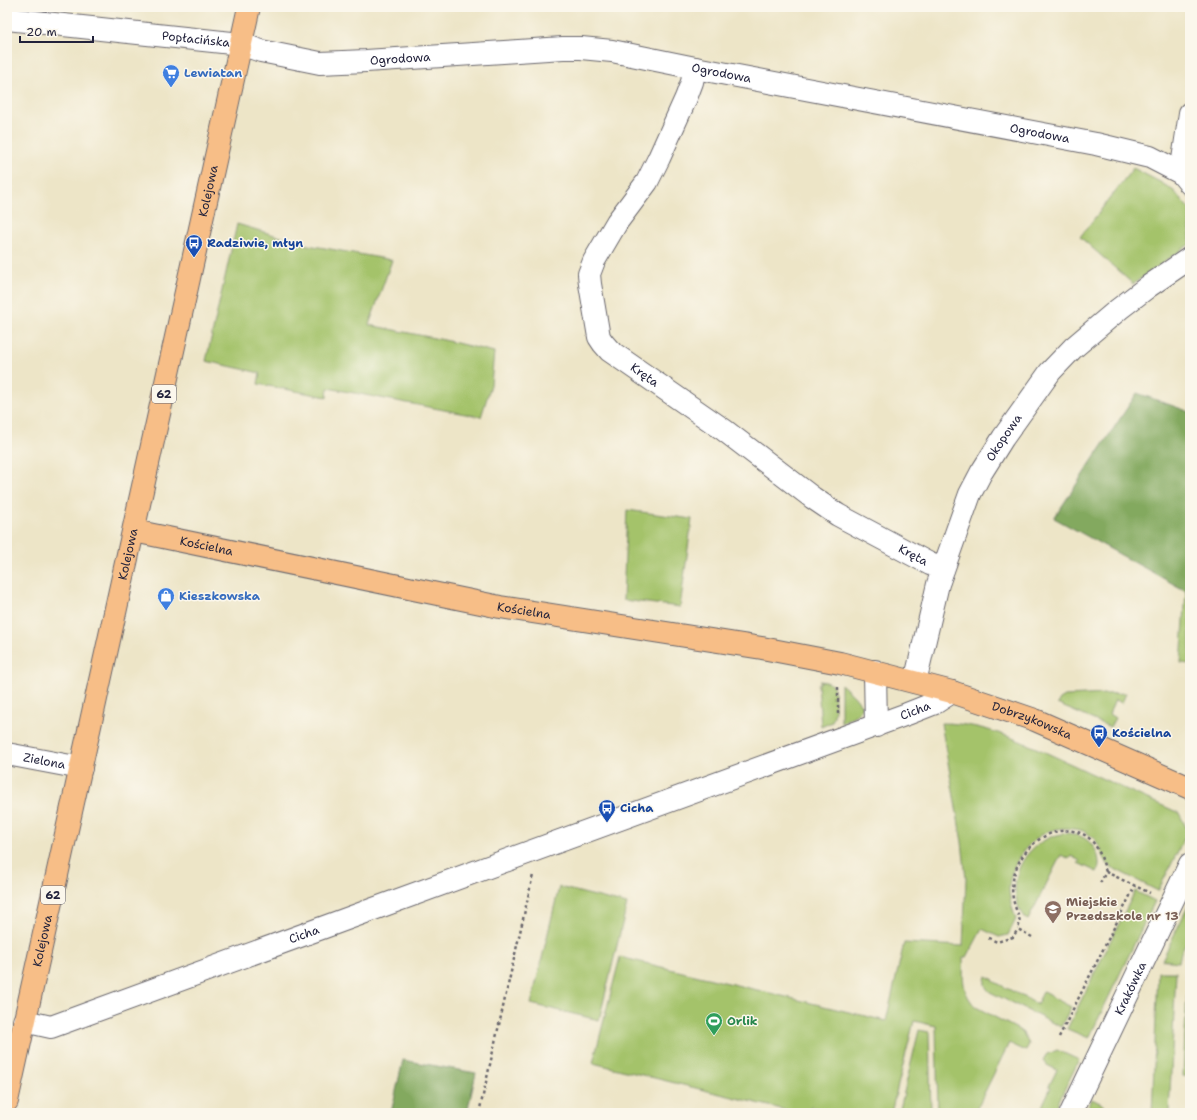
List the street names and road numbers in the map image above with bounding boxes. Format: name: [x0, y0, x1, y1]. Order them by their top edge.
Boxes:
street label: Popłacińska: [161, 28, 231, 51]
street label: Ogrodowa: [369, 49, 431, 69]
street label: Ogrodowa: [690, 60, 753, 87]
street label: Ogrodowa: [1009, 120, 1072, 147]
street label: Kolejowa: [195, 163, 222, 218]
street label: Kręta: [627, 359, 662, 391]
road number: 62: [152, 385, 176, 403]
street label: Okopowa: [982, 410, 1026, 464]
street label: Kolejowa: [114, 526, 142, 582]
street label: Kościelna: [178, 533, 235, 559]
street label: Kręta: [896, 541, 931, 570]
street label: Kościelna: [496, 599, 552, 623]
street label: Cicha: [898, 697, 933, 724]
street label: Dobrzykowska: [990, 698, 1075, 743]
street label: Zielona: [22, 749, 67, 773]
road number: 62: [41, 886, 65, 904]
street label: Kolejowa: [29, 913, 56, 968]
street label: Cicha: [287, 921, 322, 947]
street label: Krakówka: [1111, 959, 1150, 1018]

